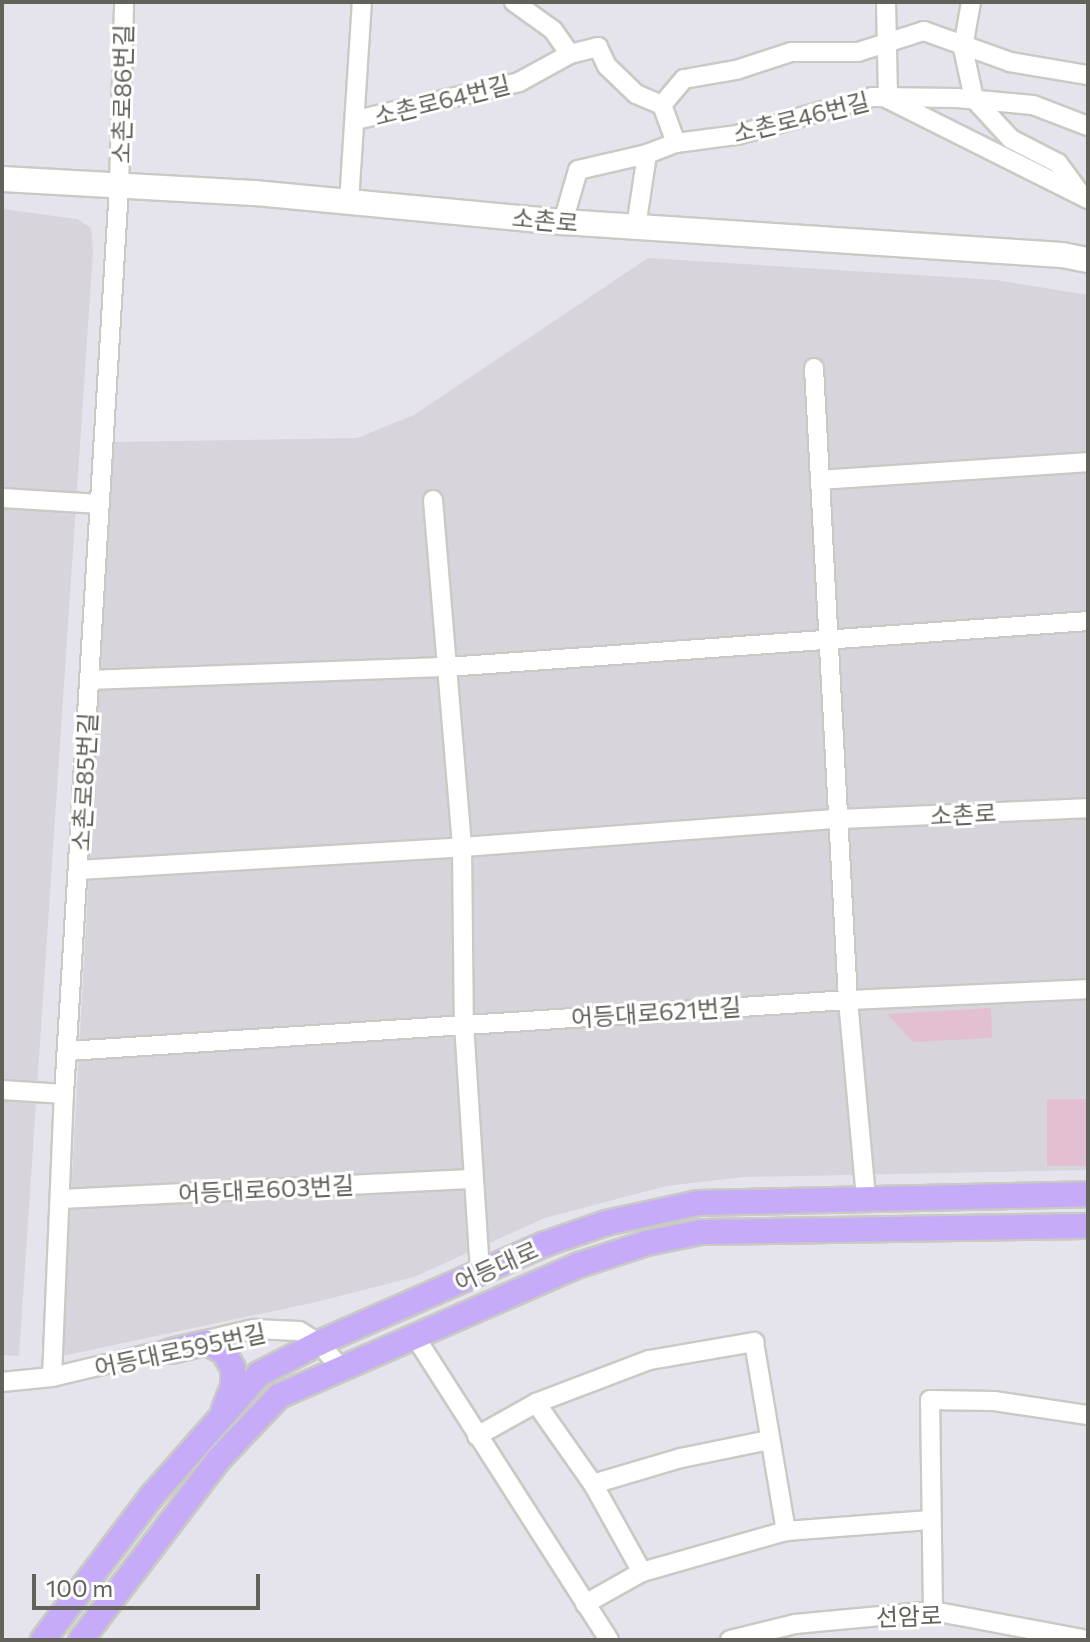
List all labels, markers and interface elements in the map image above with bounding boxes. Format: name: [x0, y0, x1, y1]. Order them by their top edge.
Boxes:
street label: 소촌로86번길: [106, 24, 138, 164]
street label: 소촌로64번길: [371, 69, 513, 131]
street label: 소촌로46번길: [730, 86, 872, 148]
street label: 소촌로: [511, 203, 579, 237]
street label: 소촌로85번길: [66, 712, 102, 852]
street label: 소촌로: [929, 798, 997, 830]
street label: 어등대로621번길: [570, 992, 742, 1032]
street label: 어등대로603번길: [177, 1170, 355, 1208]
street label: 어등대로: [450, 1235, 542, 1297]
street label: 어등대로595번길: [92, 1318, 268, 1382]
scale bar: [36, 1558, 264, 1608]
text: 100 m: [46, 1573, 113, 1602]
street label: 선암로: [875, 1600, 943, 1632]

